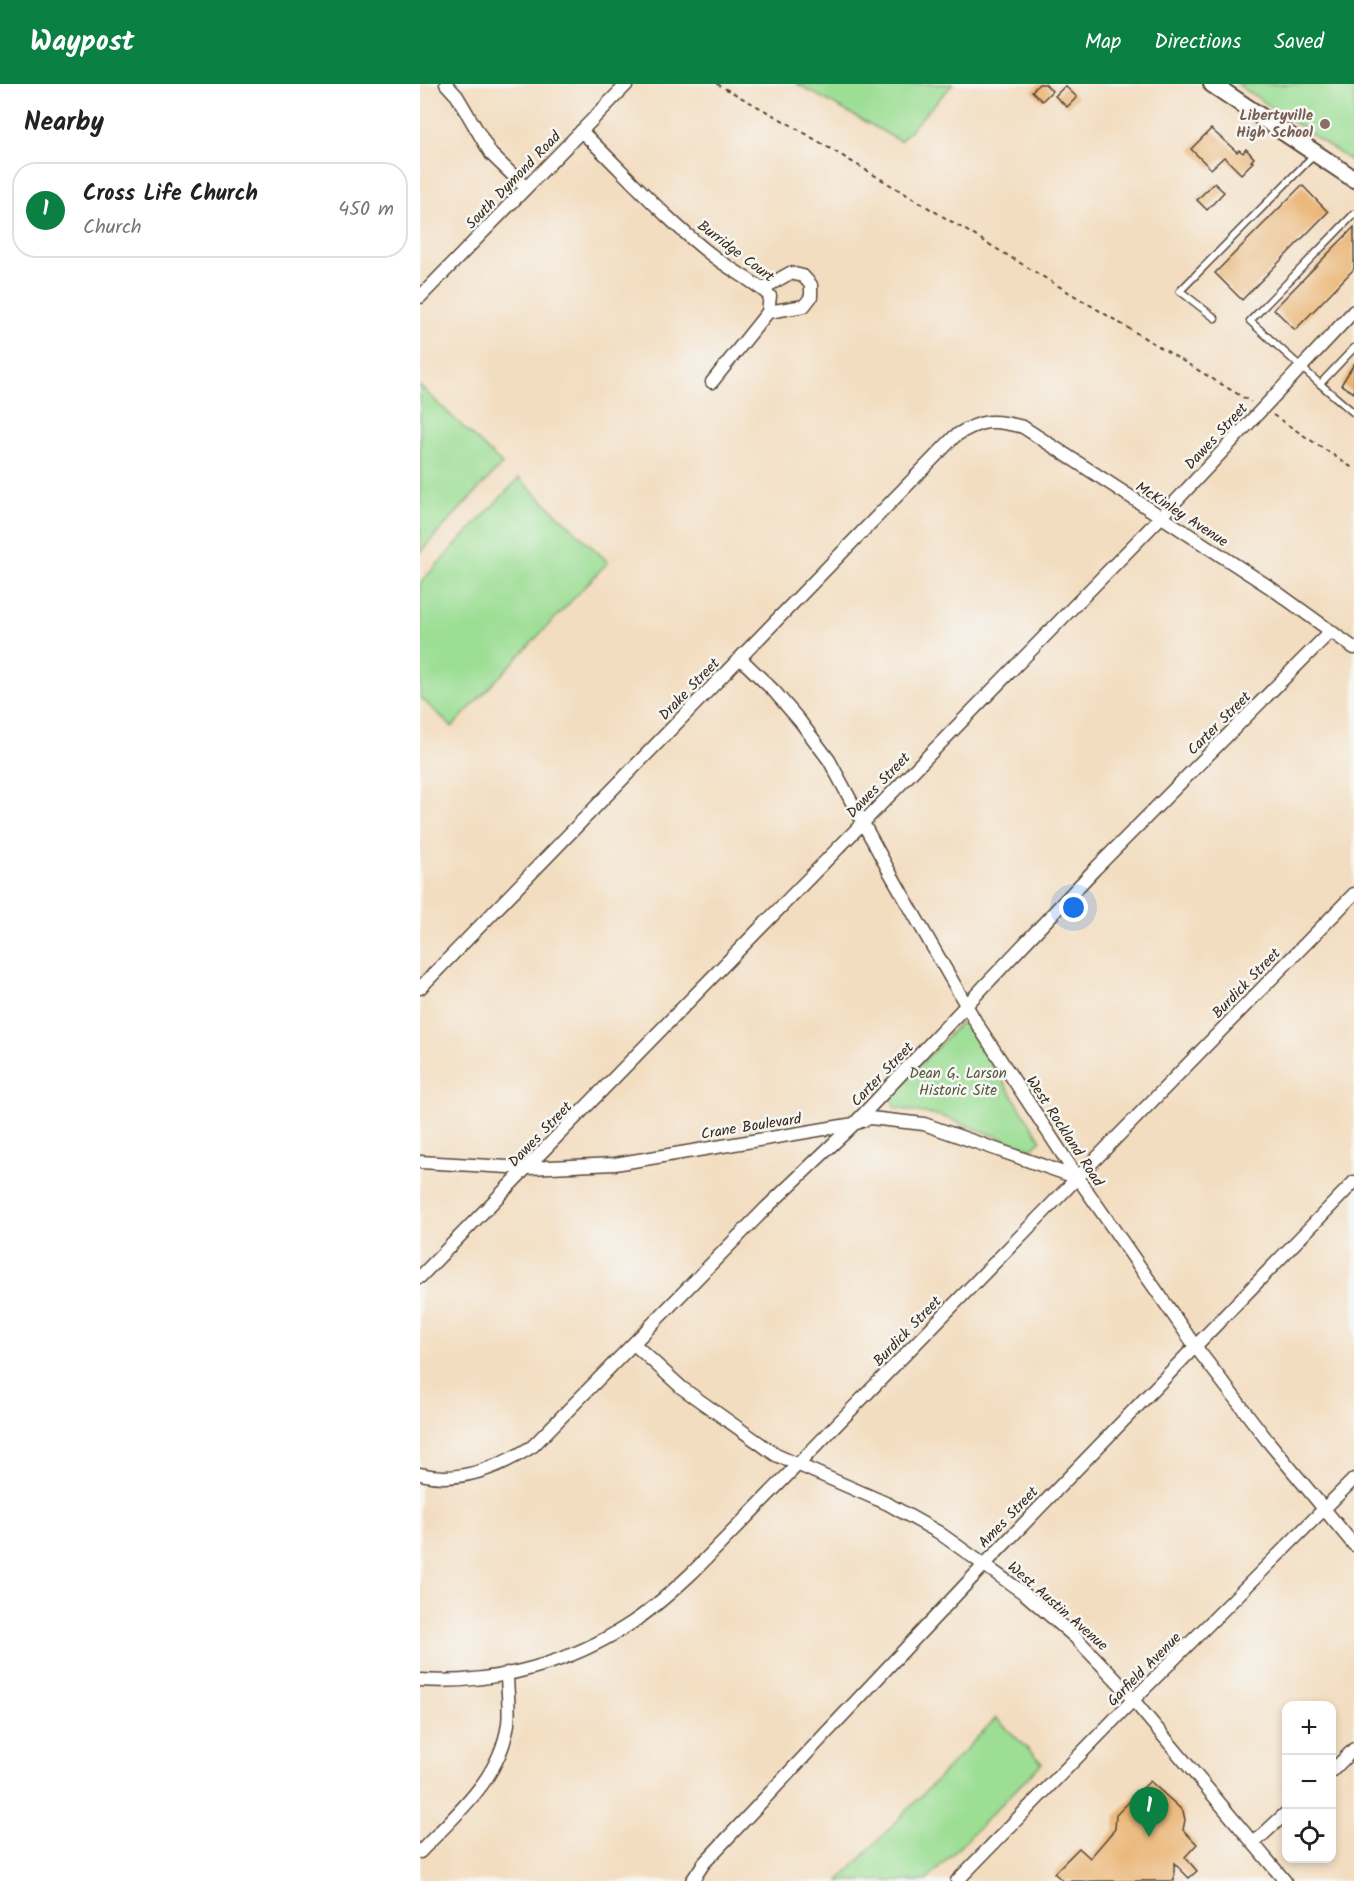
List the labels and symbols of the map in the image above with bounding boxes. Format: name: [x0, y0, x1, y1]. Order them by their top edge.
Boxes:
place label: Libertyville High School: [1236, 104, 1314, 145]
marker: Libertyville High School: [1318, 117, 1332, 131]
street label: South Dymond Road: [460, 126, 567, 235]
street label: Burridge Court: [692, 215, 779, 289]
street label: Dawes Street: [1179, 398, 1254, 476]
street label: McKinley Avenue: [1130, 476, 1233, 554]
street label: Drake Street: [653, 653, 726, 727]
street label: Carter Street: [1182, 686, 1258, 761]
street label: Dawes Street: [841, 747, 917, 824]
your location: [1059, 893, 1088, 922]
street label: Burdick Street: [1207, 943, 1287, 1025]
street label: Carter Street: [845, 1037, 920, 1113]
park label: Dean G. Larson Historic Site: [909, 1062, 1007, 1103]
street label: West Rockland Road: [1019, 1071, 1109, 1192]
street label: Dawes Street: [503, 1096, 579, 1173]
street label: Crane Boulevard: [699, 1107, 804, 1147]
street label: Burdick Street: [868, 1291, 948, 1373]
street label: Ames Street: [973, 1481, 1045, 1554]
street label: West Austin Avenue: [1002, 1556, 1113, 1658]
street label: Garfield Avenue: [1102, 1627, 1188, 1713]
pin: 1: [1130, 1788, 1168, 1837]

